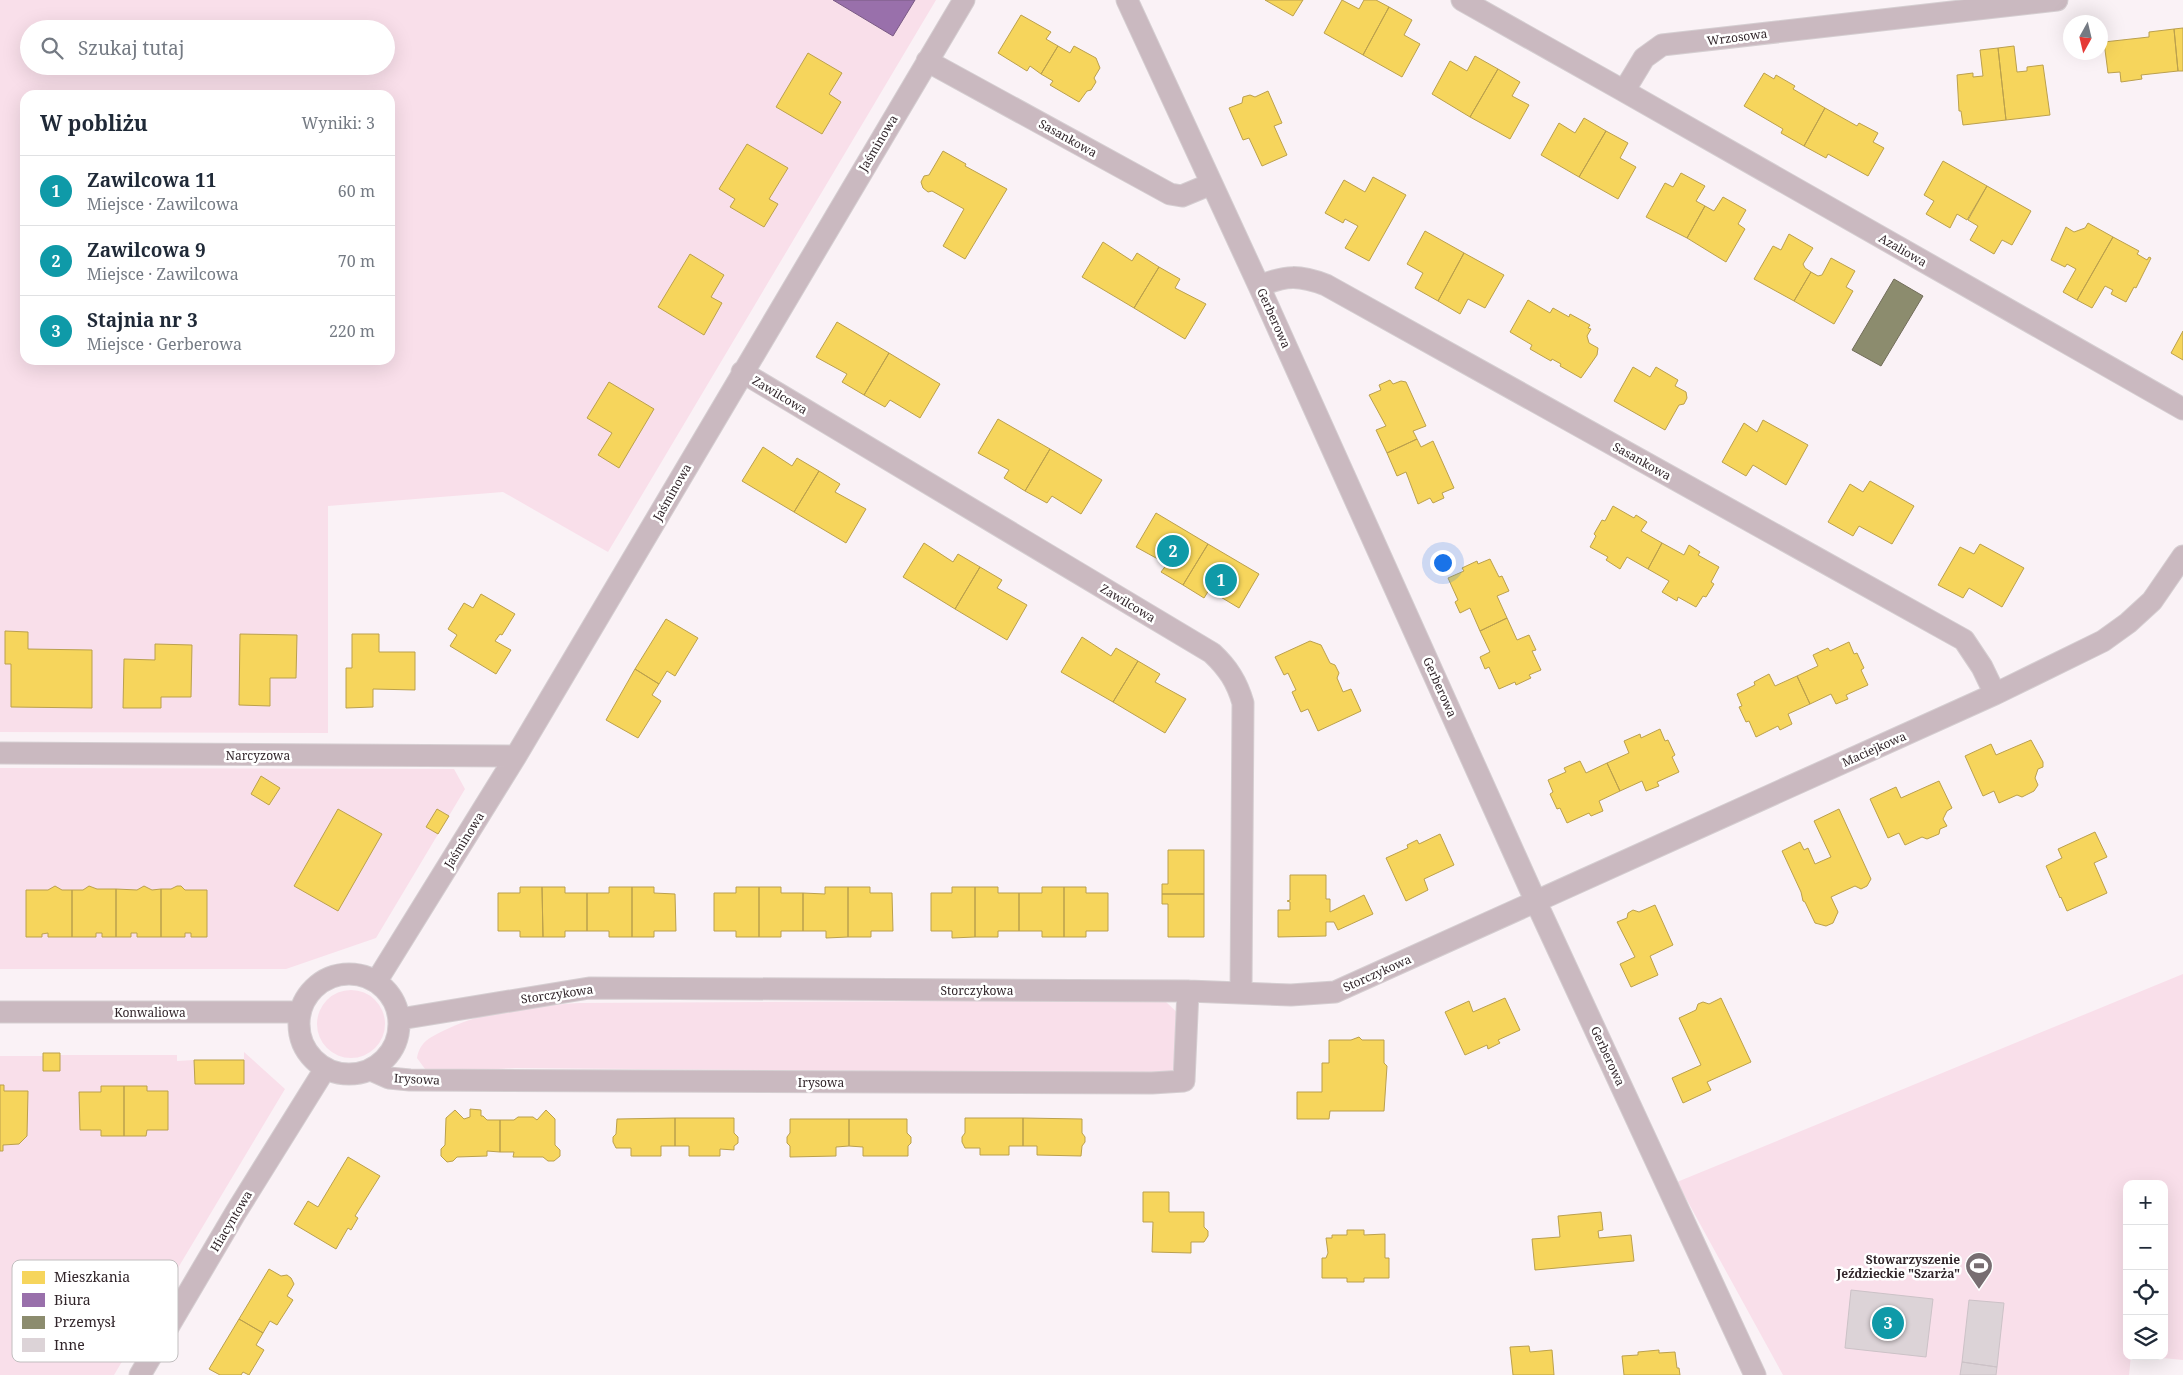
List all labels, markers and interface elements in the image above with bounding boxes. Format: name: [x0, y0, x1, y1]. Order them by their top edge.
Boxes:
north arrow: [2063, 15, 2108, 60]
search box: [20, 20, 395, 75]
street label: Wrzosowa: [1706, 25, 1768, 49]
icon: search: [38, 34, 66, 62]
text: Szukaj tutaj: [78, 35, 184, 61]
text: W pobliżu: [40, 109, 148, 137]
street label: Jaśminowa: [854, 111, 902, 175]
text: Wyniki: 3: [302, 112, 375, 134]
street label: Sasankowa: [1036, 115, 1100, 161]
text: Zawilcowa 11: [87, 167, 216, 193]
text: 1: [51, 180, 61, 202]
text: 60 m: [338, 180, 375, 202]
text: Miejsce · Zawilcowa: [87, 193, 239, 215]
street label: Azaliowa: [1876, 229, 1930, 271]
text: Zawilcowa 9: [87, 237, 206, 263]
text: 2: [51, 250, 61, 272]
text: 70 m: [338, 250, 375, 272]
text: Miejsce · Zawilcowa: [87, 263, 239, 285]
street label: Gerberowa: [1253, 285, 1295, 351]
text: Stajnia nr 3: [87, 307, 198, 333]
text: 3: [51, 320, 61, 342]
text: 220 m: [329, 320, 375, 342]
text: Miejsce · Gerberowa: [87, 333, 242, 355]
street label: Zawilcowa: [749, 372, 811, 418]
street label: Sasankowa: [1610, 438, 1674, 484]
street label: Jaśminowa: [648, 460, 695, 525]
pin: 2: [1157, 532, 1189, 570]
your location: [1430, 550, 1456, 576]
pin: 1: [1205, 561, 1237, 599]
street label: Zawilcowa: [1097, 580, 1159, 626]
street label: Gerberowa: [1419, 654, 1461, 720]
street label: Maciejkowa: [1839, 727, 1909, 771]
street label: Narcyzowa: [226, 747, 290, 764]
street label: Jaśminowa: [439, 808, 488, 872]
street label: Storczykowa: [1340, 950, 1414, 996]
street label: Storczykowa: [520, 980, 595, 1007]
street label: Storczykowa: [941, 982, 1014, 999]
street label: Konwaliowa: [114, 1004, 186, 1021]
street label: Gerberowa: [1587, 1023, 1629, 1089]
street label: Irysowa: [393, 1069, 441, 1089]
street label: Irysowa: [798, 1074, 844, 1091]
map controls: [2123, 1180, 2168, 1360]
button: +: [2123, 1180, 2168, 1225]
street label: Hiacyntowa: [206, 1187, 256, 1255]
button: −: [2123, 1225, 2168, 1270]
place label: Stowarzyszenie Jeździeckie "Szarża": [1836, 1251, 1960, 1282]
sports icon: Stowarzyszenie Jeździeckie "Szarża": [1964, 1251, 1994, 1290]
legend: [12, 1260, 178, 1362]
text: Mieszkania: [54, 1267, 130, 1286]
button: locate: [2123, 1270, 2168, 1315]
text: Biura: [54, 1290, 91, 1309]
pin: 3: [1872, 1304, 1904, 1342]
text: Przemysł: [54, 1312, 116, 1331]
button: layers: [2123, 1315, 2168, 1360]
text: Inne: [54, 1335, 85, 1354]

